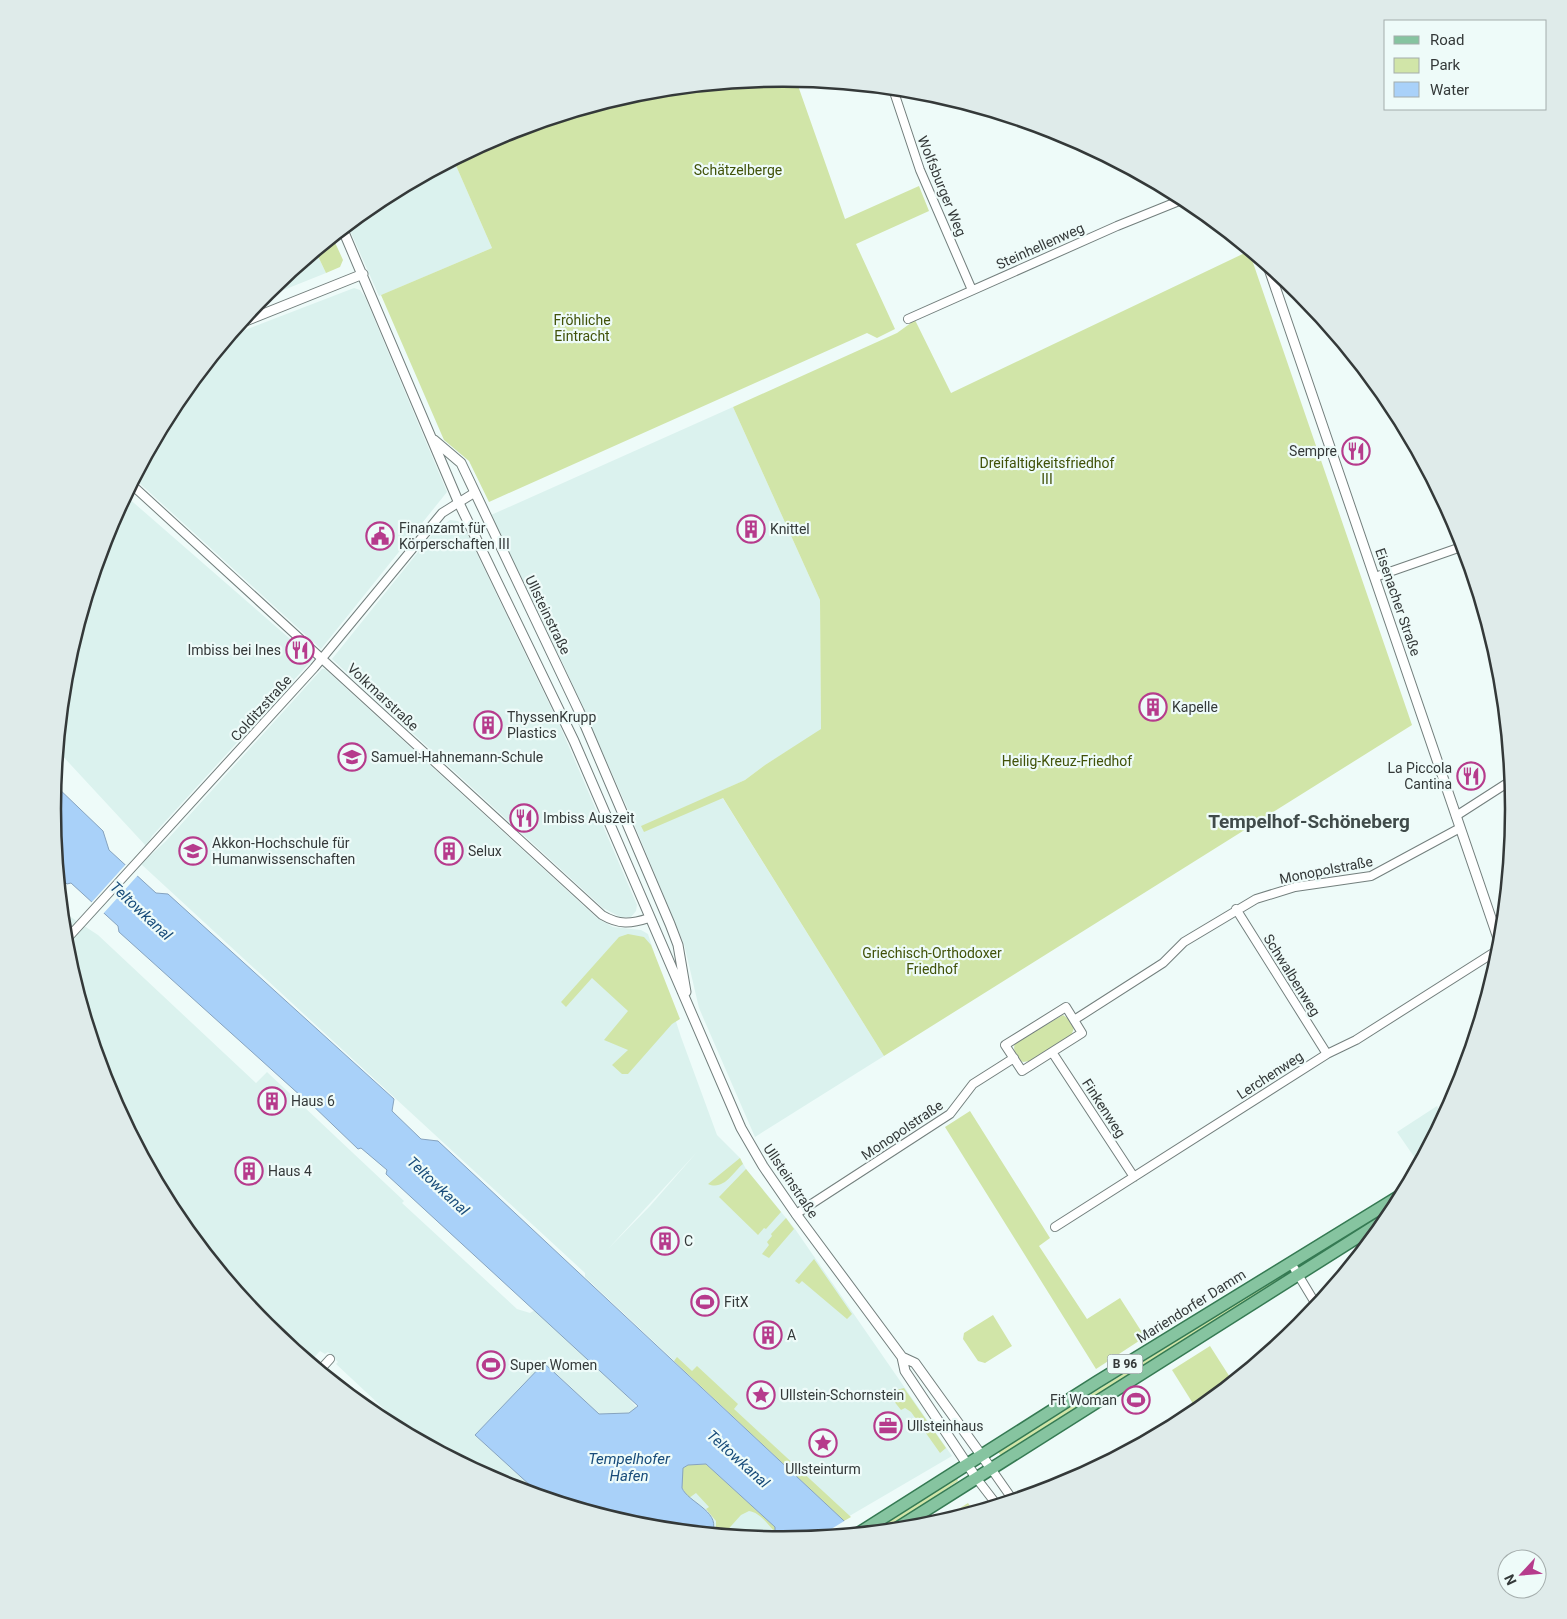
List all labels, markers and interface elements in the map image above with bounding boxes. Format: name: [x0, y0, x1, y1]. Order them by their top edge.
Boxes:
legend: [1384, 20, 1547, 110]
text: Road: [1430, 31, 1464, 49]
text: Park: [1430, 56, 1461, 74]
text: Water: [1430, 81, 1469, 99]
street label: Wolfsburger Weg: [915, 133, 969, 239]
park label: Schätzelberge: [694, 162, 782, 178]
street label: Steinhellenweg: [994, 220, 1086, 272]
park label: Fröhliche Eintracht: [553, 312, 611, 344]
restaurant icon: Sempre: [1341, 436, 1371, 466]
place label: Sempre: [1289, 443, 1337, 459]
park label: Dreifaltigkeitsfriedhof III: [980, 455, 1115, 487]
building icon: Knittel: [736, 514, 766, 544]
place label: Finanzamt für Körperschaften III: [399, 520, 510, 552]
public building icon: Finanzamt für Körperschaften III: [365, 521, 395, 551]
place label: Knittel: [770, 521, 810, 537]
street label: Eisenacher Straße: [1372, 546, 1424, 658]
street label: Ullsteinstraße: [522, 573, 574, 657]
restaurant icon: Imbiss bei Ines: [285, 635, 315, 665]
place label: Imbiss bei Ines: [187, 642, 281, 658]
street label: Volkmarstraße: [344, 660, 422, 734]
street label: Colditzstraße: [227, 672, 295, 744]
building icon: Kapelle: [1138, 692, 1168, 722]
place label: Kapelle: [1172, 699, 1218, 715]
place label: ThyssenKrupp Plastics: [507, 709, 596, 741]
building icon: ThyssenKrupp Plastics: [473, 710, 503, 740]
school or university icon: Samuel-Hahnemann-Schule: [337, 742, 367, 772]
place label: Samuel-Hahnemann-Schule: [371, 749, 543, 765]
park label: Heilig-Kreuz-Friedhof: [1002, 753, 1132, 769]
place label: La Piccola Cantina: [1387, 760, 1452, 792]
restaurant icon: La Piccola Cantina: [1456, 761, 1486, 791]
restaurant icon: Imbiss Auszeit: [509, 803, 539, 833]
place label: Imbiss Auszeit: [543, 810, 635, 826]
district label: Tempelhof-Schöneberg: [1208, 810, 1410, 833]
place label: Akkon-Hochschule für Humanwissenschaften: [212, 835, 355, 867]
school or university icon: Akkon-Hochschule für Humanwissenschaften: [178, 836, 208, 866]
building icon: Selux: [434, 836, 464, 866]
place label: Selux: [468, 843, 502, 859]
street label: Monopolstraße: [1278, 853, 1374, 887]
water label: Teltowkanal: [106, 878, 176, 944]
street label: Schwalbenweg: [1260, 931, 1324, 1019]
park label: Griechisch-Orthodoxer Friedhof: [862, 945, 1002, 977]
street label: Lerchenweg: [1234, 1048, 1306, 1102]
street label: Finkenweg: [1079, 1076, 1129, 1140]
building icon: Haus 6: [257, 1086, 287, 1116]
place label: Haus 6: [291, 1093, 335, 1109]
street label: Monopolstraße: [858, 1097, 946, 1163]
street label: Ullsteinstraße: [760, 1141, 822, 1221]
water label: Teltowkanal: [403, 1153, 473, 1219]
building icon: Haus 4: [234, 1156, 264, 1186]
place label: Haus 4: [268, 1163, 312, 1179]
building icon: C: [650, 1226, 680, 1256]
place label: C: [684, 1233, 693, 1249]
street label: Mariendorfer Damm: [1134, 1266, 1248, 1346]
sports icon: FitX: [690, 1287, 720, 1317]
place label: FitX: [724, 1294, 749, 1310]
building icon: A: [753, 1320, 783, 1350]
place label: A: [787, 1327, 796, 1343]
sports icon: Super Women: [476, 1350, 506, 1380]
road number: B 96: [1108, 1355, 1142, 1374]
place label: Super Women: [510, 1357, 597, 1373]
place icon: Ullstein-Schornstein: [746, 1380, 776, 1410]
sports icon: Fit Woman: [1121, 1385, 1151, 1415]
place label: Ullstein-Schornstein: [780, 1387, 904, 1403]
place label: Fit Woman: [1050, 1392, 1117, 1408]
office icon: Ullsteinhaus: [873, 1411, 903, 1441]
place label: Ullsteinhaus: [907, 1418, 984, 1434]
water label: Teltowkanal: [703, 1426, 773, 1492]
place icon: Ullsteinturm: [808, 1428, 838, 1458]
water label: Tempelhofer Hafen: [588, 1450, 671, 1485]
place label: Ullsteinturm: [785, 1461, 861, 1477]
north arrow: [1497, 1549, 1547, 1599]
text: N: [1501, 1572, 1520, 1588]

